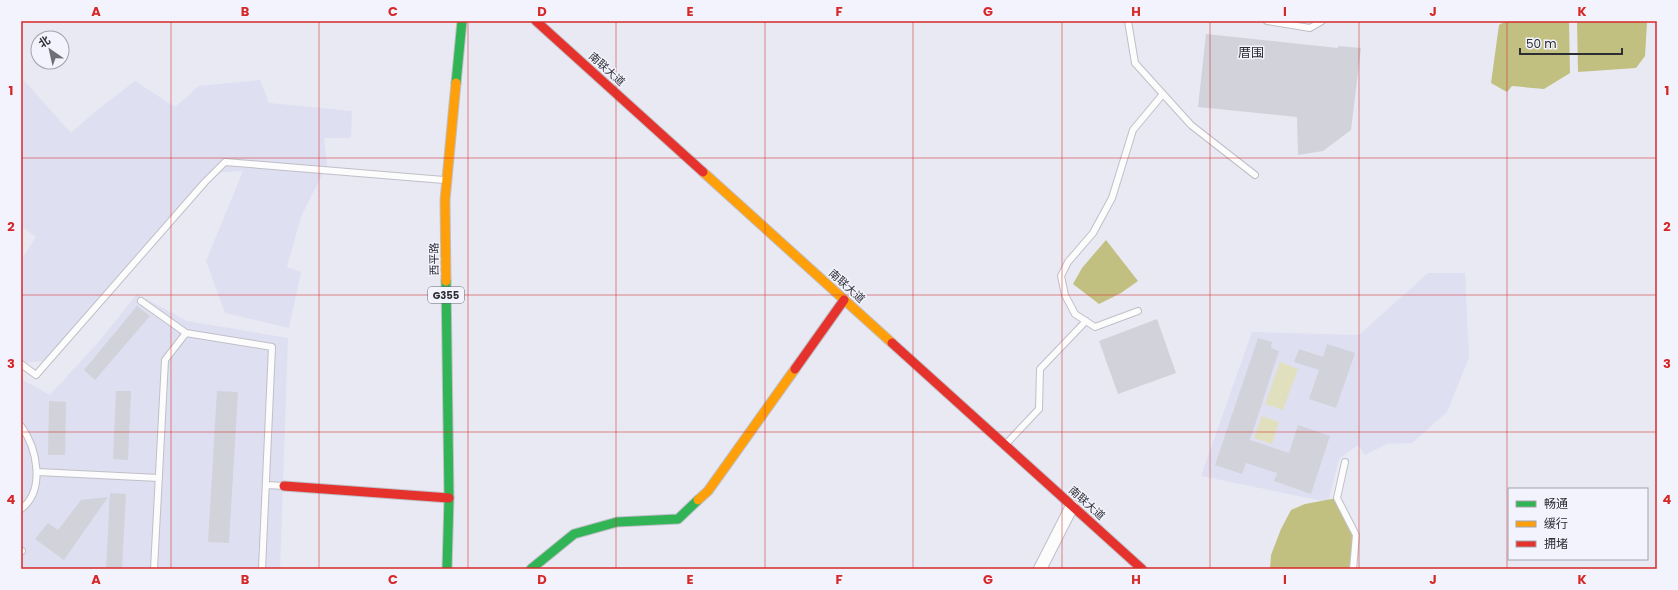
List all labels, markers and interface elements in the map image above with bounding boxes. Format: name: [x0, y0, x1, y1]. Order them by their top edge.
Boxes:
text: A: [91, 2, 101, 21]
text: B: [241, 2, 250, 21]
text: C: [388, 2, 398, 21]
text: D: [537, 2, 547, 21]
text: E: [686, 2, 694, 21]
text: F: [835, 2, 843, 21]
text: G: [983, 2, 993, 21]
text: H: [1131, 2, 1141, 21]
text: I: [1283, 2, 1287, 21]
text: J: [1429, 2, 1437, 21]
text: K: [1577, 2, 1587, 21]
north arrow: [30, 30, 70, 70]
scale bar: [1520, 30, 1622, 56]
text: 北: [35, 32, 53, 51]
text: 50 m: [1526, 35, 1557, 52]
district label: 厝围: [1238, 43, 1264, 62]
street label: 南联大道: [585, 48, 629, 90]
text: 1: [9, 81, 13, 100]
text: 1: [1665, 81, 1669, 100]
text: 2: [7, 217, 15, 236]
text: 2: [1663, 217, 1671, 236]
street label: 西平路: [426, 242, 442, 276]
street label: 南联大道: [825, 265, 869, 307]
road number: G355: [428, 287, 464, 303]
text: 3: [7, 354, 15, 373]
text: 3: [1663, 354, 1671, 373]
street label: 南联大道: [1065, 482, 1109, 524]
legend: [1508, 488, 1648, 560]
text: 4: [7, 490, 16, 509]
text: 4: [1663, 490, 1672, 509]
text: 畅通: [1544, 495, 1568, 512]
text: 缓行: [1544, 515, 1568, 532]
text: 拥堵: [1544, 535, 1568, 552]
text: A: [91, 570, 101, 589]
text: B: [241, 570, 250, 589]
text: C: [388, 570, 398, 589]
text: D: [537, 570, 547, 589]
text: E: [686, 570, 694, 589]
text: F: [835, 570, 843, 589]
text: G: [983, 570, 993, 589]
text: H: [1131, 570, 1141, 589]
text: I: [1283, 570, 1287, 589]
text: J: [1429, 570, 1437, 589]
text: K: [1577, 570, 1587, 589]

